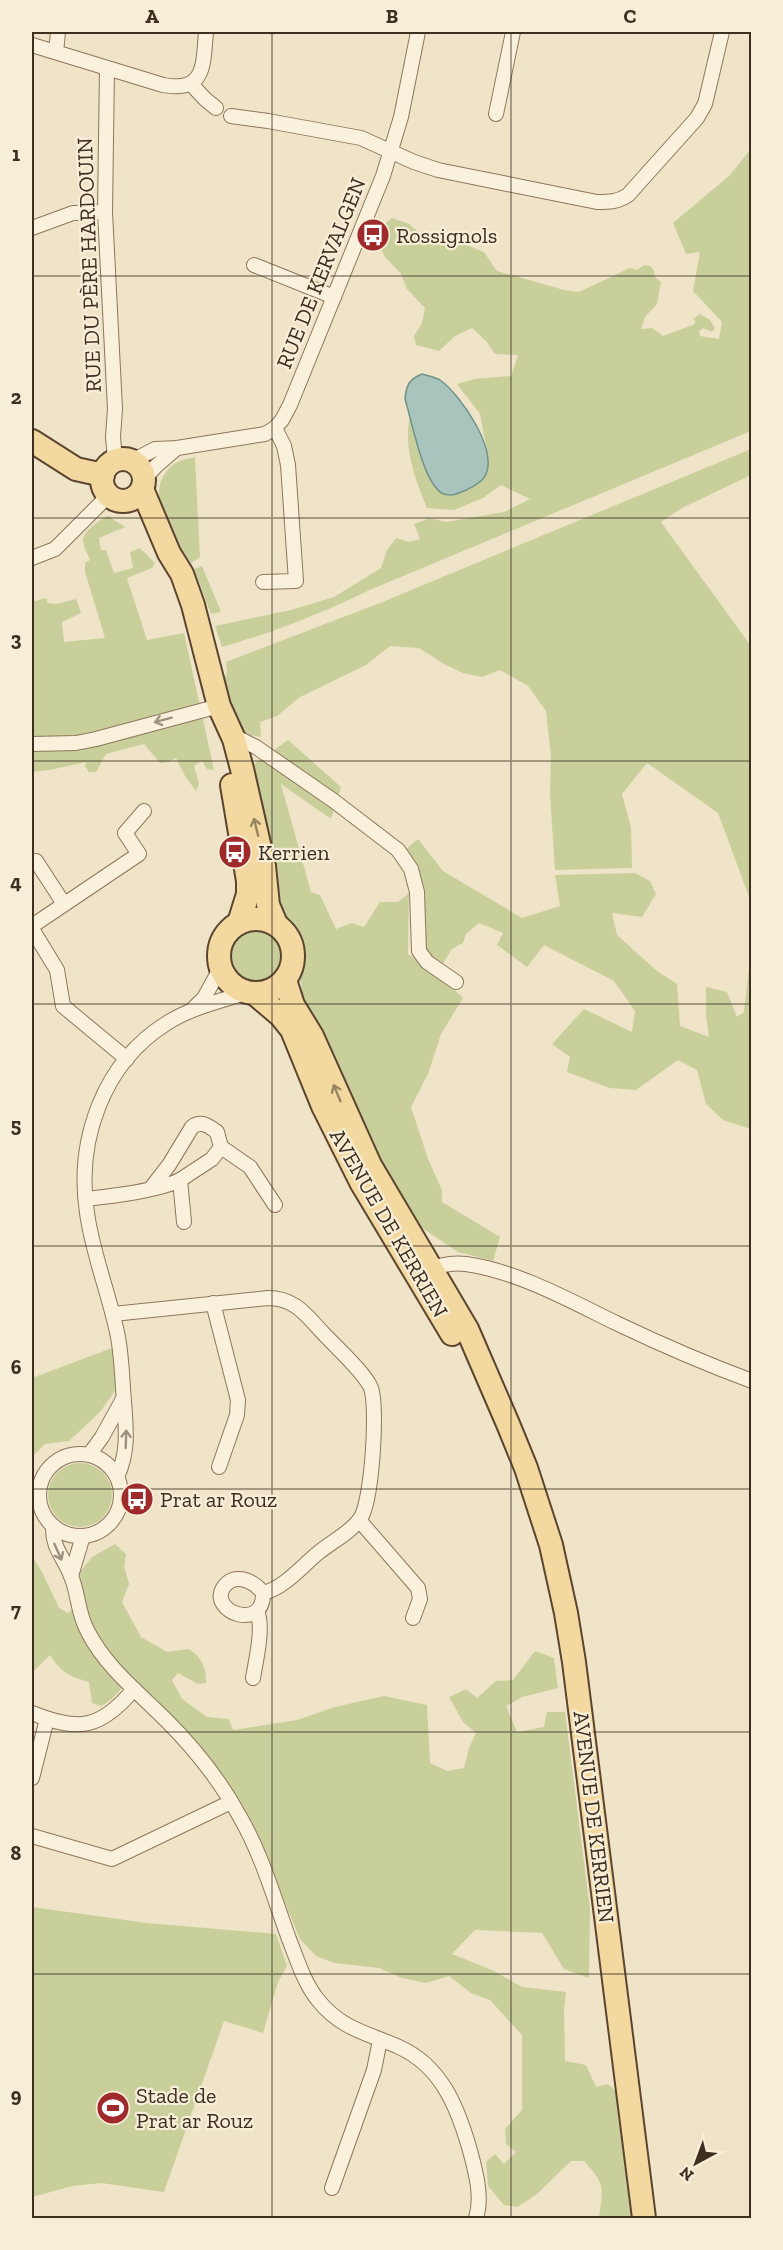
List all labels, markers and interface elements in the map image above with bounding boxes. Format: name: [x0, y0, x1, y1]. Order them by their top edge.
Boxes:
text: A: [145, 4, 159, 28]
text: B: [386, 4, 398, 28]
text: C: [624, 4, 637, 28]
street label: RUE DU PÈRE HARDOUIN: [71, 137, 107, 393]
text: 1: [12, 142, 20, 166]
street label: RUE DE KERVALGEN: [270, 174, 372, 372]
bus stop icon: Rossignols: [355, 217, 391, 253]
place label: Rossignols: [396, 222, 497, 249]
text: 2: [11, 385, 22, 409]
text: 3: [11, 627, 22, 651]
one-way arrow: [153, 715, 172, 727]
one-way arrow: [249, 818, 261, 837]
bus stop icon: Kerrien: [217, 834, 253, 870]
place label: Kerrien: [258, 839, 330, 866]
text: 4: [10, 870, 22, 894]
one-way arrow: [331, 1084, 342, 1102]
text: 5: [11, 1113, 21, 1137]
street label: AVENUE DE KERRIEN: [324, 1124, 454, 1322]
text: 6: [11, 1355, 22, 1379]
one-way arrow: [121, 1429, 132, 1449]
bus stop icon: Prat ar Rouz: [119, 1481, 155, 1517]
place label: Prat ar Rouz: [160, 1486, 277, 1513]
one-way arrow: [53, 1543, 65, 1561]
text: 7: [11, 1598, 21, 1622]
street label: AVENUE DE KERRIEN: [568, 1709, 620, 1925]
text: 8: [11, 1841, 22, 1865]
place label: Stade de Prat ar Rouz: [136, 2082, 253, 2134]
text: 9: [11, 2083, 22, 2107]
sports icon: Stade de Prat ar Rouz: [95, 2090, 131, 2126]
north arrow: [666, 2133, 726, 2193]
text: N: [676, 2163, 697, 2185]

